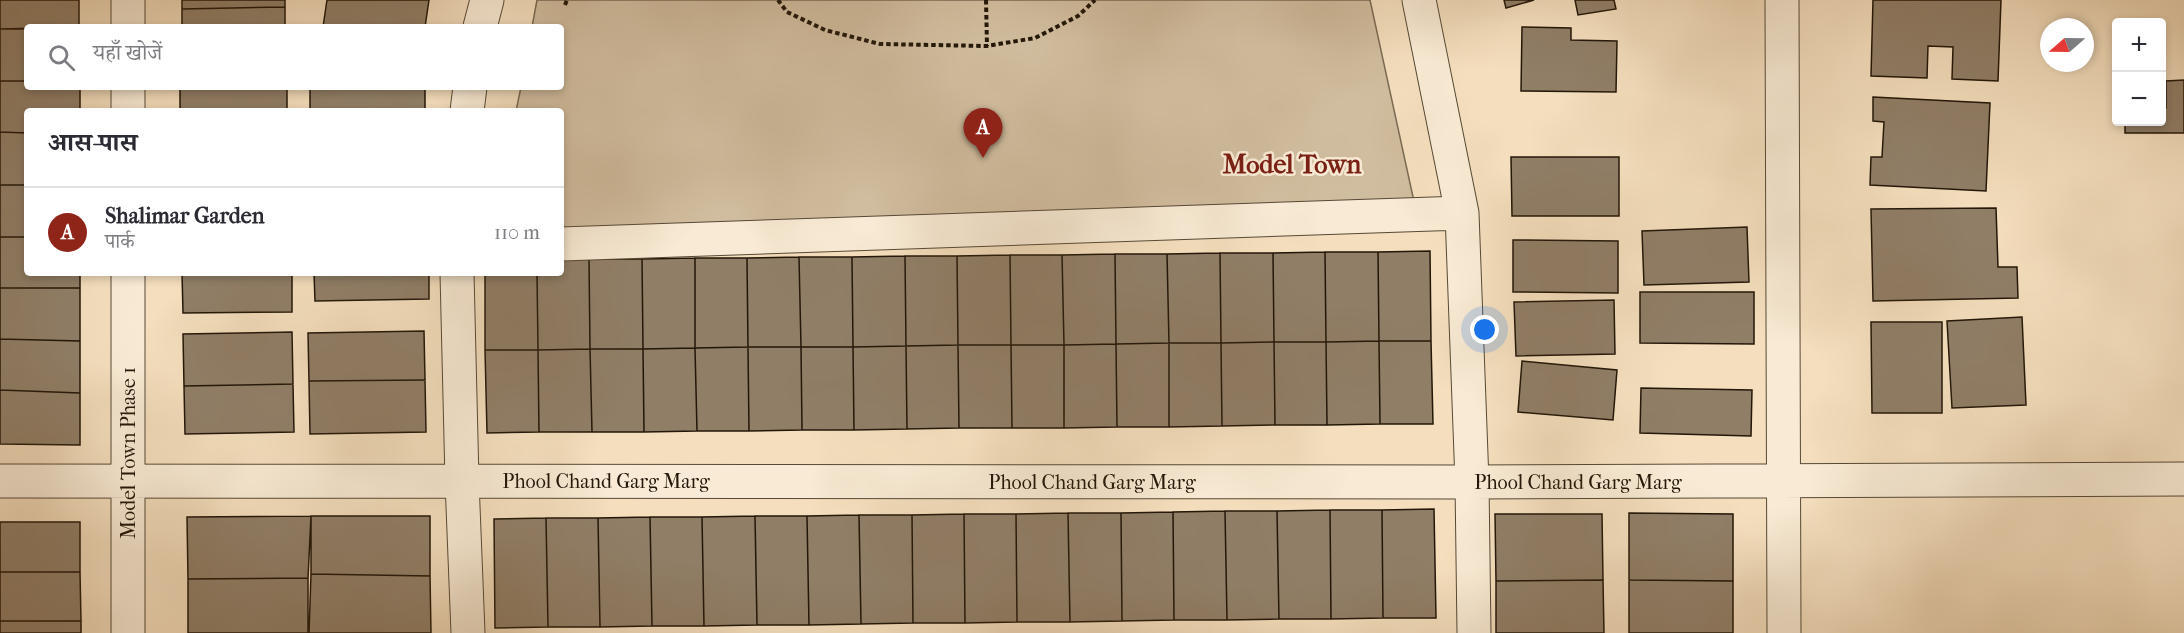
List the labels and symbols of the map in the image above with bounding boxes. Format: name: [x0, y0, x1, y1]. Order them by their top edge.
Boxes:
north arrow: [2040, 18, 2094, 72]
pin: A: [964, 108, 1002, 158]
district label: Model Town: [1223, 149, 1362, 180]
your location: [1470, 315, 1499, 344]
street label: Model Town Phase 1: [117, 367, 140, 539]
street label: Phool Chand Garg Marg: [502, 470, 710, 493]
street label: Phool Chand Garg Marg: [988, 471, 1196, 494]
street label: Phool Chand Garg Marg: [1474, 471, 1682, 494]

